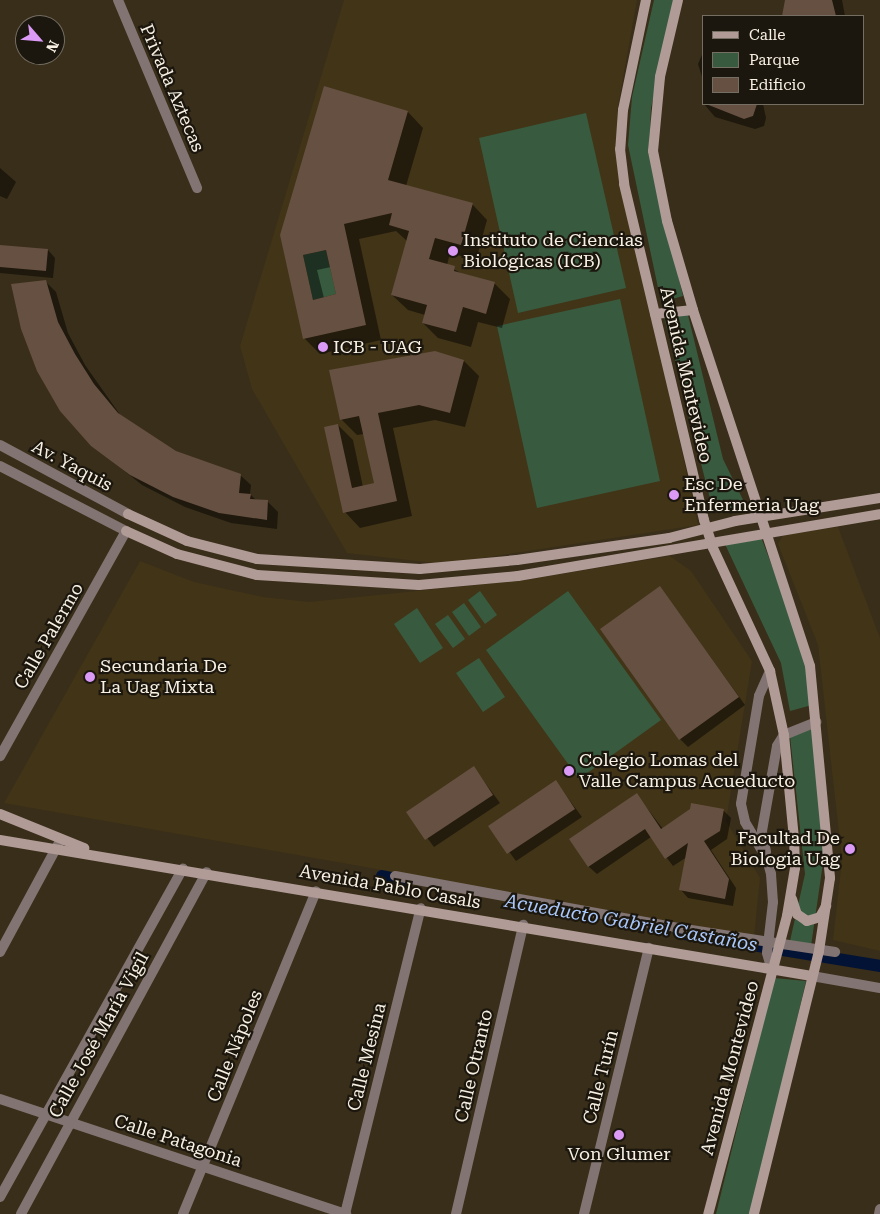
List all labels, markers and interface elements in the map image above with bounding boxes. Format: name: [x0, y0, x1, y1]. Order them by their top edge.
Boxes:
north arrow: [15, 15, 65, 65]
legend: [702, 15, 865, 105]
street label: Privada Aztecas: [135, 21, 209, 155]
text: Calle: [749, 26, 785, 44]
text: N: [43, 38, 62, 55]
text: Parque: [749, 51, 800, 69]
text: Edificio: [749, 76, 806, 94]
place label: Instituto de Ciencias Biológicas (ICB): [463, 230, 643, 272]
marker: Instituto de Ciencias Biológicas (ICB): [447, 245, 459, 257]
street label: Avenida Montevideo: [655, 285, 717, 465]
place label: ICB - UAG: [333, 336, 422, 358]
marker: ICB - UAG: [317, 341, 329, 353]
street label: Av. Yaquis: [28, 436, 116, 496]
place label: Esc De Enfermeria Uag: [684, 474, 819, 516]
marker: Esc De Enfermeria Uag: [668, 489, 680, 501]
street label: Calle Palermo: [10, 579, 88, 693]
place label: Secundaria De La Uag Mixta: [100, 656, 227, 699]
marker: Secundaria De La Uag Mixta: [84, 671, 96, 683]
place label: Colegio Lomas del Valle Campus Acueducto: [579, 750, 795, 792]
marker: Colegio Lomas del Valle Campus Acueducto: [563, 765, 575, 777]
place label: Facultad De Biologia Uag: [730, 828, 840, 871]
marker: Facultad De Biologia Uag: [844, 843, 856, 855]
street label: Avenida Pablo Casals: [298, 860, 482, 914]
water label: Acueducto Gabriel Castaños: [503, 890, 759, 956]
street label: Calle José María Vigil: [44, 948, 154, 1122]
street label: Avenida Montevideo: [696, 978, 764, 1158]
street label: Calle Nápoles: [203, 987, 267, 1105]
street label: Calle Mesina: [343, 1001, 391, 1113]
street label: Calle Otranto: [450, 1007, 498, 1125]
street label: Calle Turín: [579, 1028, 623, 1126]
street label: Calle Patagonia: [111, 1110, 245, 1172]
marker: Von Glumer: [613, 1129, 625, 1141]
place label: Von Glumer: [567, 1143, 671, 1165]

